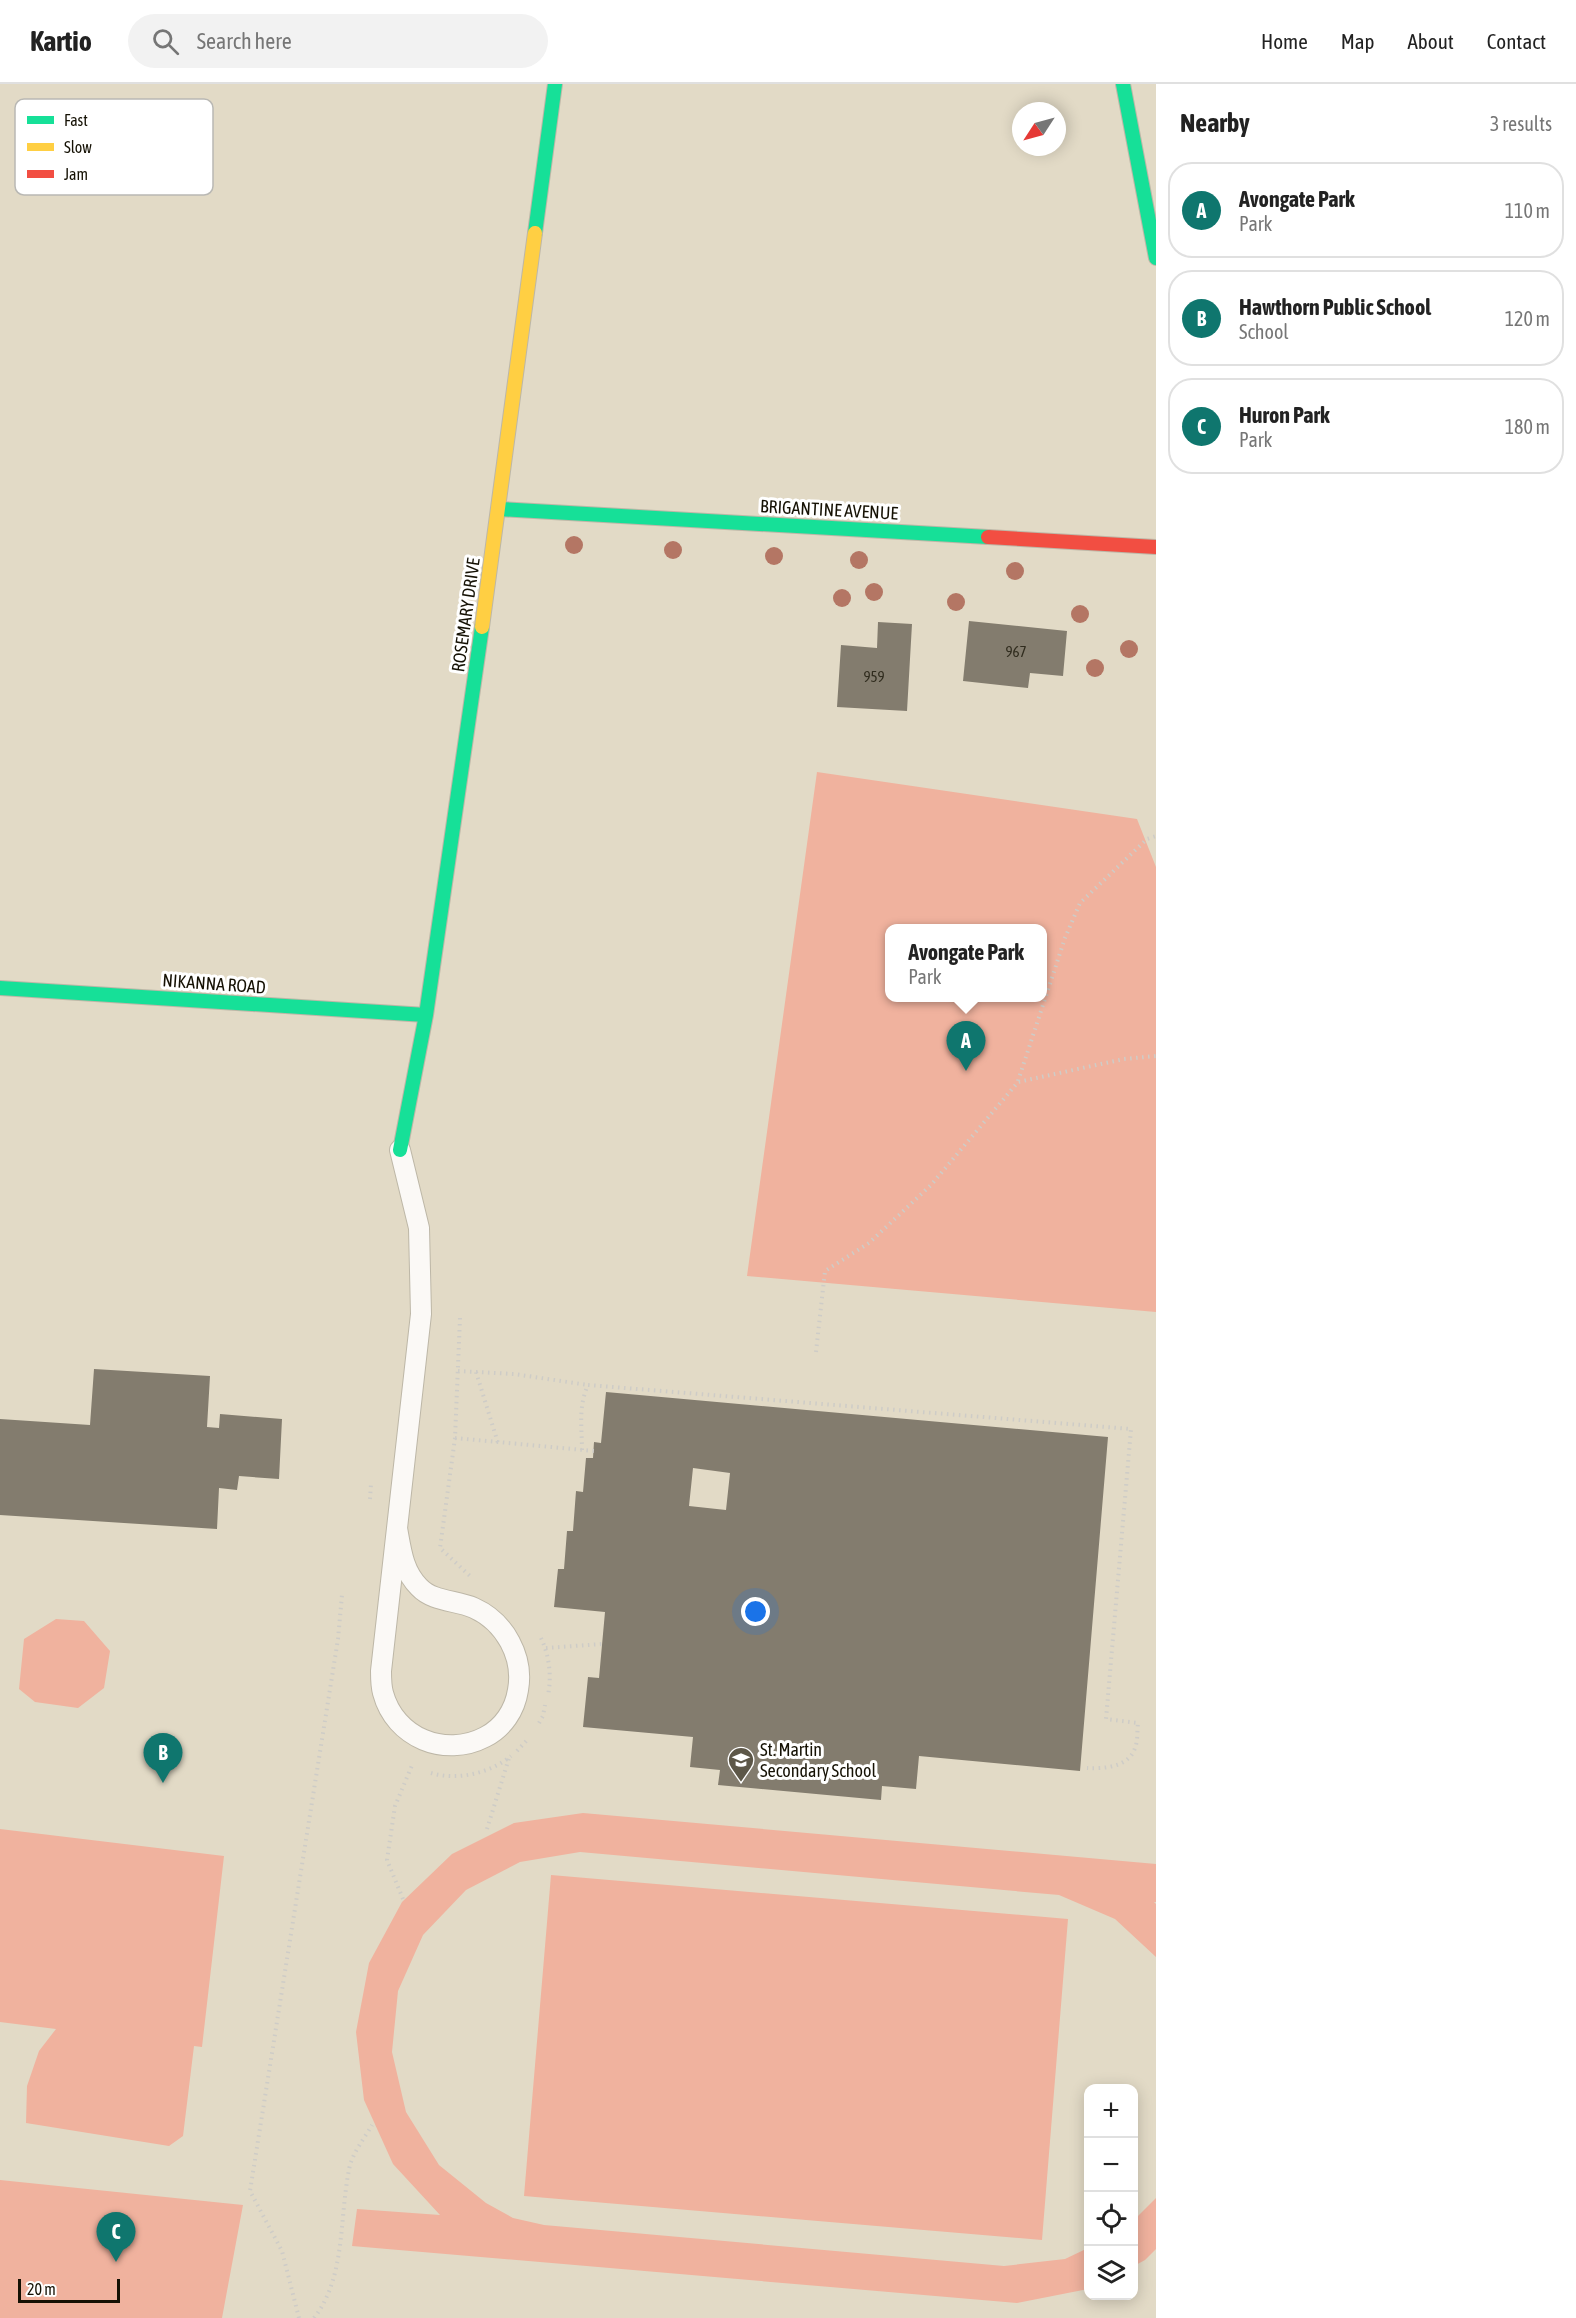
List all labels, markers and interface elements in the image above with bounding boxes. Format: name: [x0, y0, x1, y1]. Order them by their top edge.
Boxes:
search box: [128, 14, 548, 68]
text: Kartio: [30, 25, 92, 57]
icon: search: [149, 25, 182, 58]
text: Search here: [197, 28, 292, 54]
text: Home: [1261, 29, 1308, 53]
text: Map: [1341, 29, 1375, 53]
text: About: [1408, 29, 1454, 53]
text: Contact: [1487, 29, 1546, 53]
legend: [15, 99, 213, 195]
north arrow: [1012, 102, 1066, 156]
text: Nearby: [1180, 108, 1250, 138]
text: Fast: [64, 111, 88, 129]
text: 3 results: [1490, 112, 1552, 135]
text: Slow: [64, 138, 92, 156]
text: Jam: [64, 165, 88, 183]
text: Avongate Park: [1239, 186, 1355, 212]
text: A: [1197, 199, 1206, 222]
text: 110 m: [1505, 199, 1550, 222]
text: Park: [1239, 212, 1272, 235]
text: Hawthorn Public School: [1239, 294, 1431, 320]
text: B: [1197, 307, 1206, 330]
text: 120 m: [1505, 307, 1550, 330]
text: School: [1239, 320, 1289, 343]
text: Huron Park: [1239, 402, 1330, 428]
text: C: [1197, 415, 1206, 438]
text: 180 m: [1505, 415, 1550, 438]
text: Park: [1239, 428, 1272, 451]
street label: BRIGANTINE AVENUE: [759, 495, 899, 524]
street label: ROSEMARY DRIVE: [447, 556, 484, 673]
house number: 967: [1005, 643, 1027, 660]
house number: 959: [863, 668, 885, 685]
popup: [885, 924, 1047, 1002]
text: Avongate Park: [908, 939, 1024, 965]
text: Park: [908, 965, 942, 988]
street label: NIKANNA ROAD: [162, 969, 266, 998]
pin: A: [946, 1022, 986, 1071]
your location: [741, 1597, 770, 1626]
pin: B: [144, 1734, 182, 1783]
place label: St. Martin Secondary School: [760, 1739, 876, 1781]
school or university icon: St. Martin Secondary School: [726, 1745, 756, 1783]
map controls: [1084, 2084, 1138, 2300]
button: +: [1084, 2084, 1138, 2138]
button: −: [1084, 2138, 1138, 2192]
button: locate: [1084, 2192, 1138, 2246]
pin: C: [96, 2212, 136, 2262]
button: layers: [1084, 2246, 1138, 2300]
scale bar: [18, 2276, 120, 2304]
text: 20 m: [27, 2280, 56, 2298]

